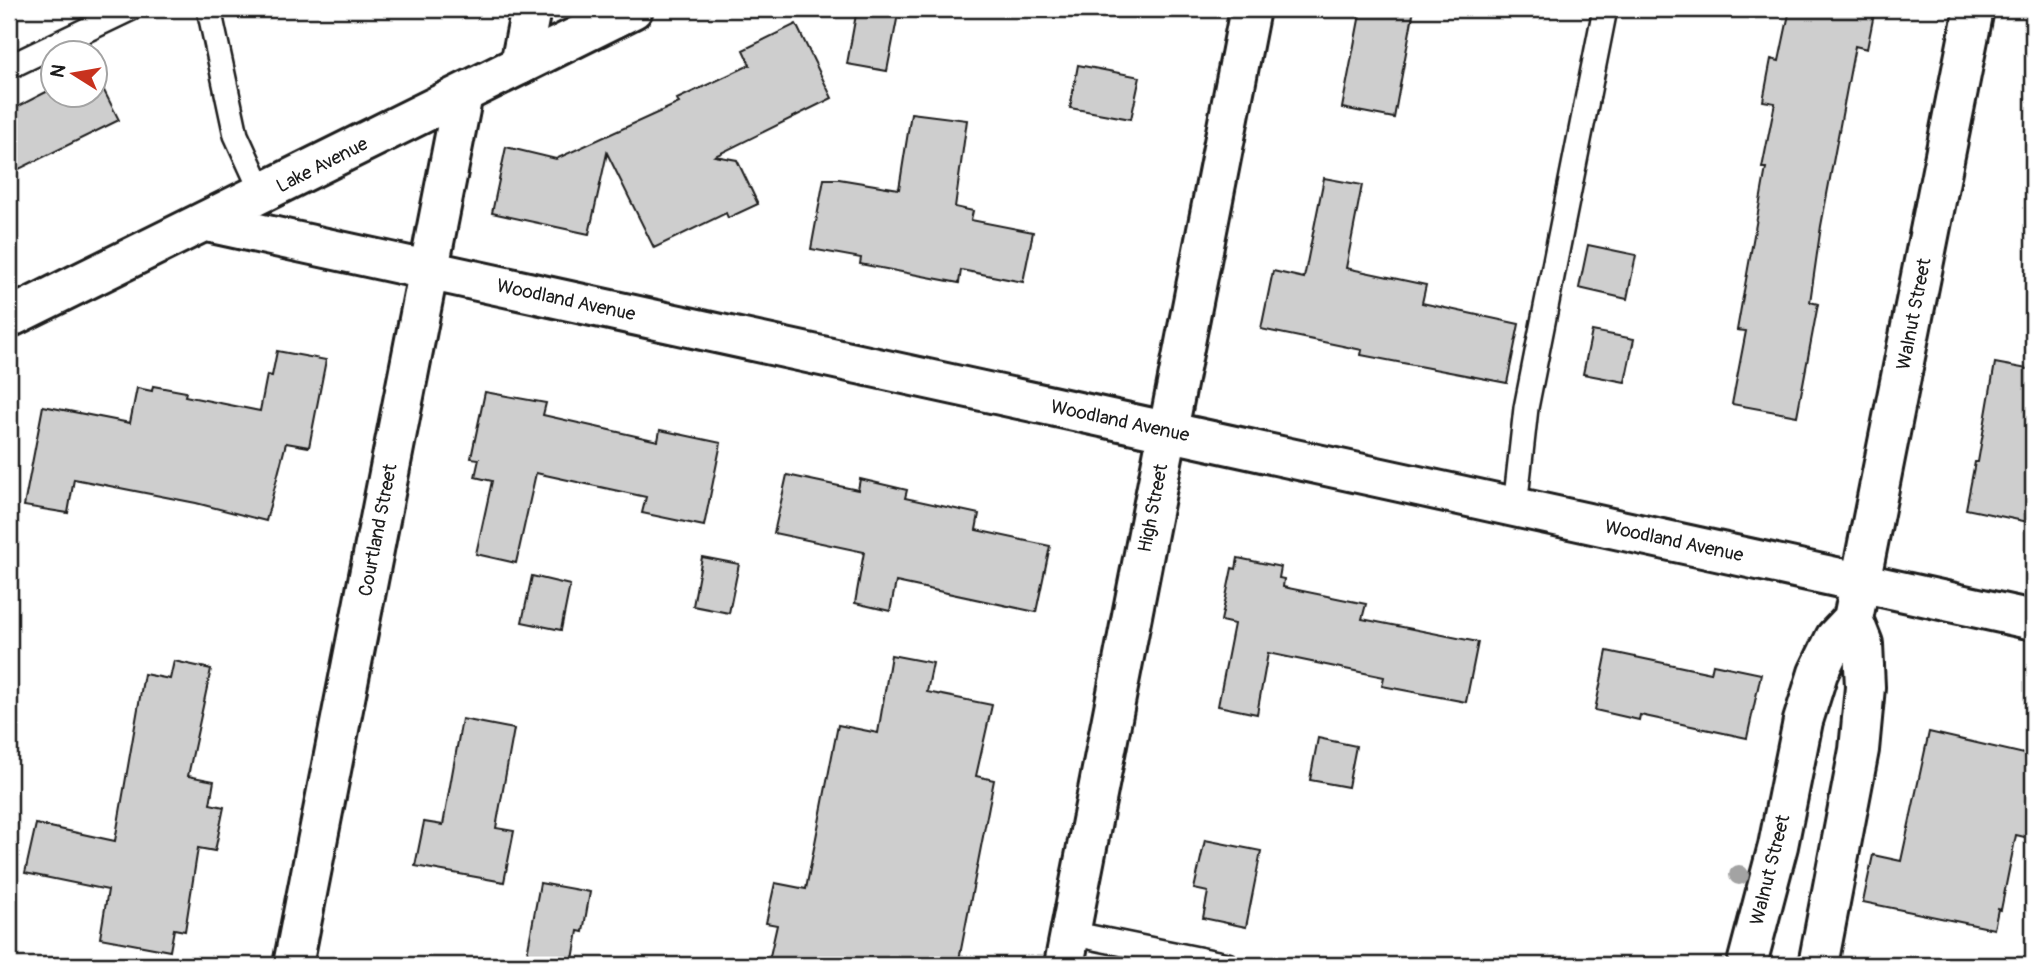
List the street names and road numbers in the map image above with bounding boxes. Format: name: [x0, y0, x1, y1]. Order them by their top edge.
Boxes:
street label: Lake Avenue: [272, 131, 372, 198]
street label: Walnut Street: [1891, 256, 1937, 372]
street label: Woodland Avenue: [494, 274, 638, 327]
street label: Woodland Avenue: [1048, 395, 1192, 448]
street label: Courtland Street: [353, 461, 403, 598]
street label: High Street: [1133, 461, 1173, 554]
street label: Woodland Avenue: [1602, 515, 1746, 568]
street label: Walnut Street: [1745, 812, 1795, 928]

